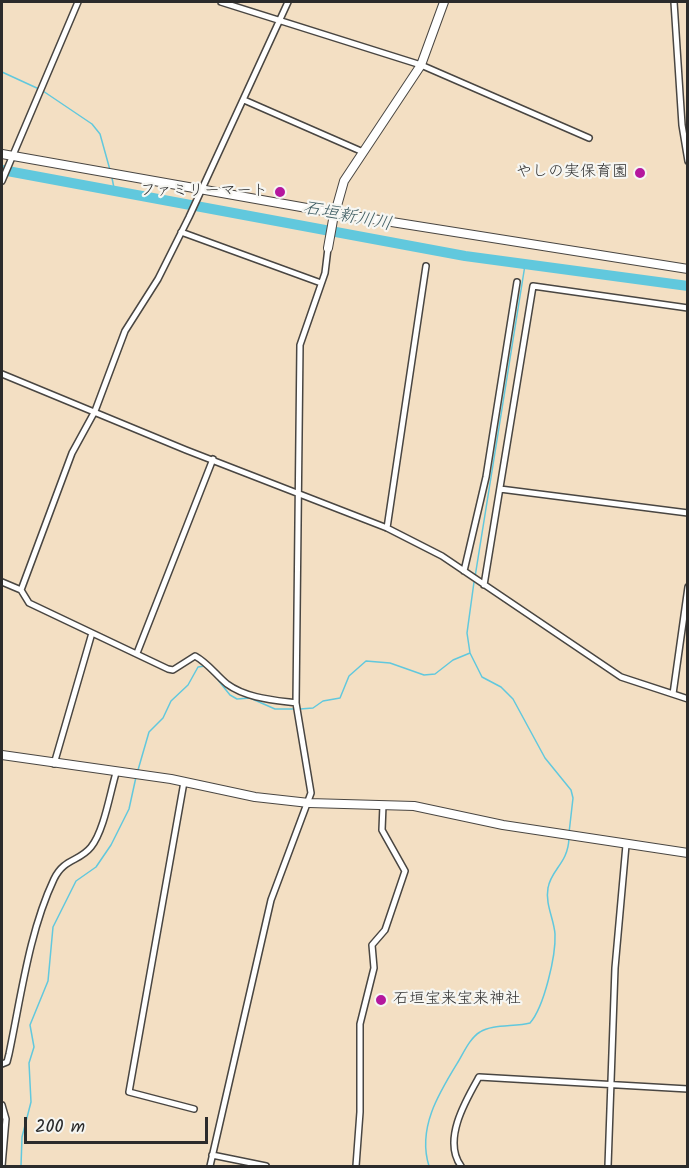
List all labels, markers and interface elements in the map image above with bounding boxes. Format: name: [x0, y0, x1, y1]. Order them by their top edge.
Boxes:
place label: やしの実保育園: [516, 163, 628, 183]
marker: やしの実保育園: [633, 166, 647, 180]
place label: ファミリーマート: [140, 182, 268, 202]
marker: ファミリーマート: [273, 185, 287, 199]
water label: 石垣新川川: [301, 199, 393, 237]
place label: 石垣宝来宝来神社: [393, 990, 521, 1010]
marker: 石垣宝来宝来神社: [374, 993, 388, 1007]
scale bar: [27, 1105, 212, 1143]
text: 200 m: [35, 1113, 85, 1142]

